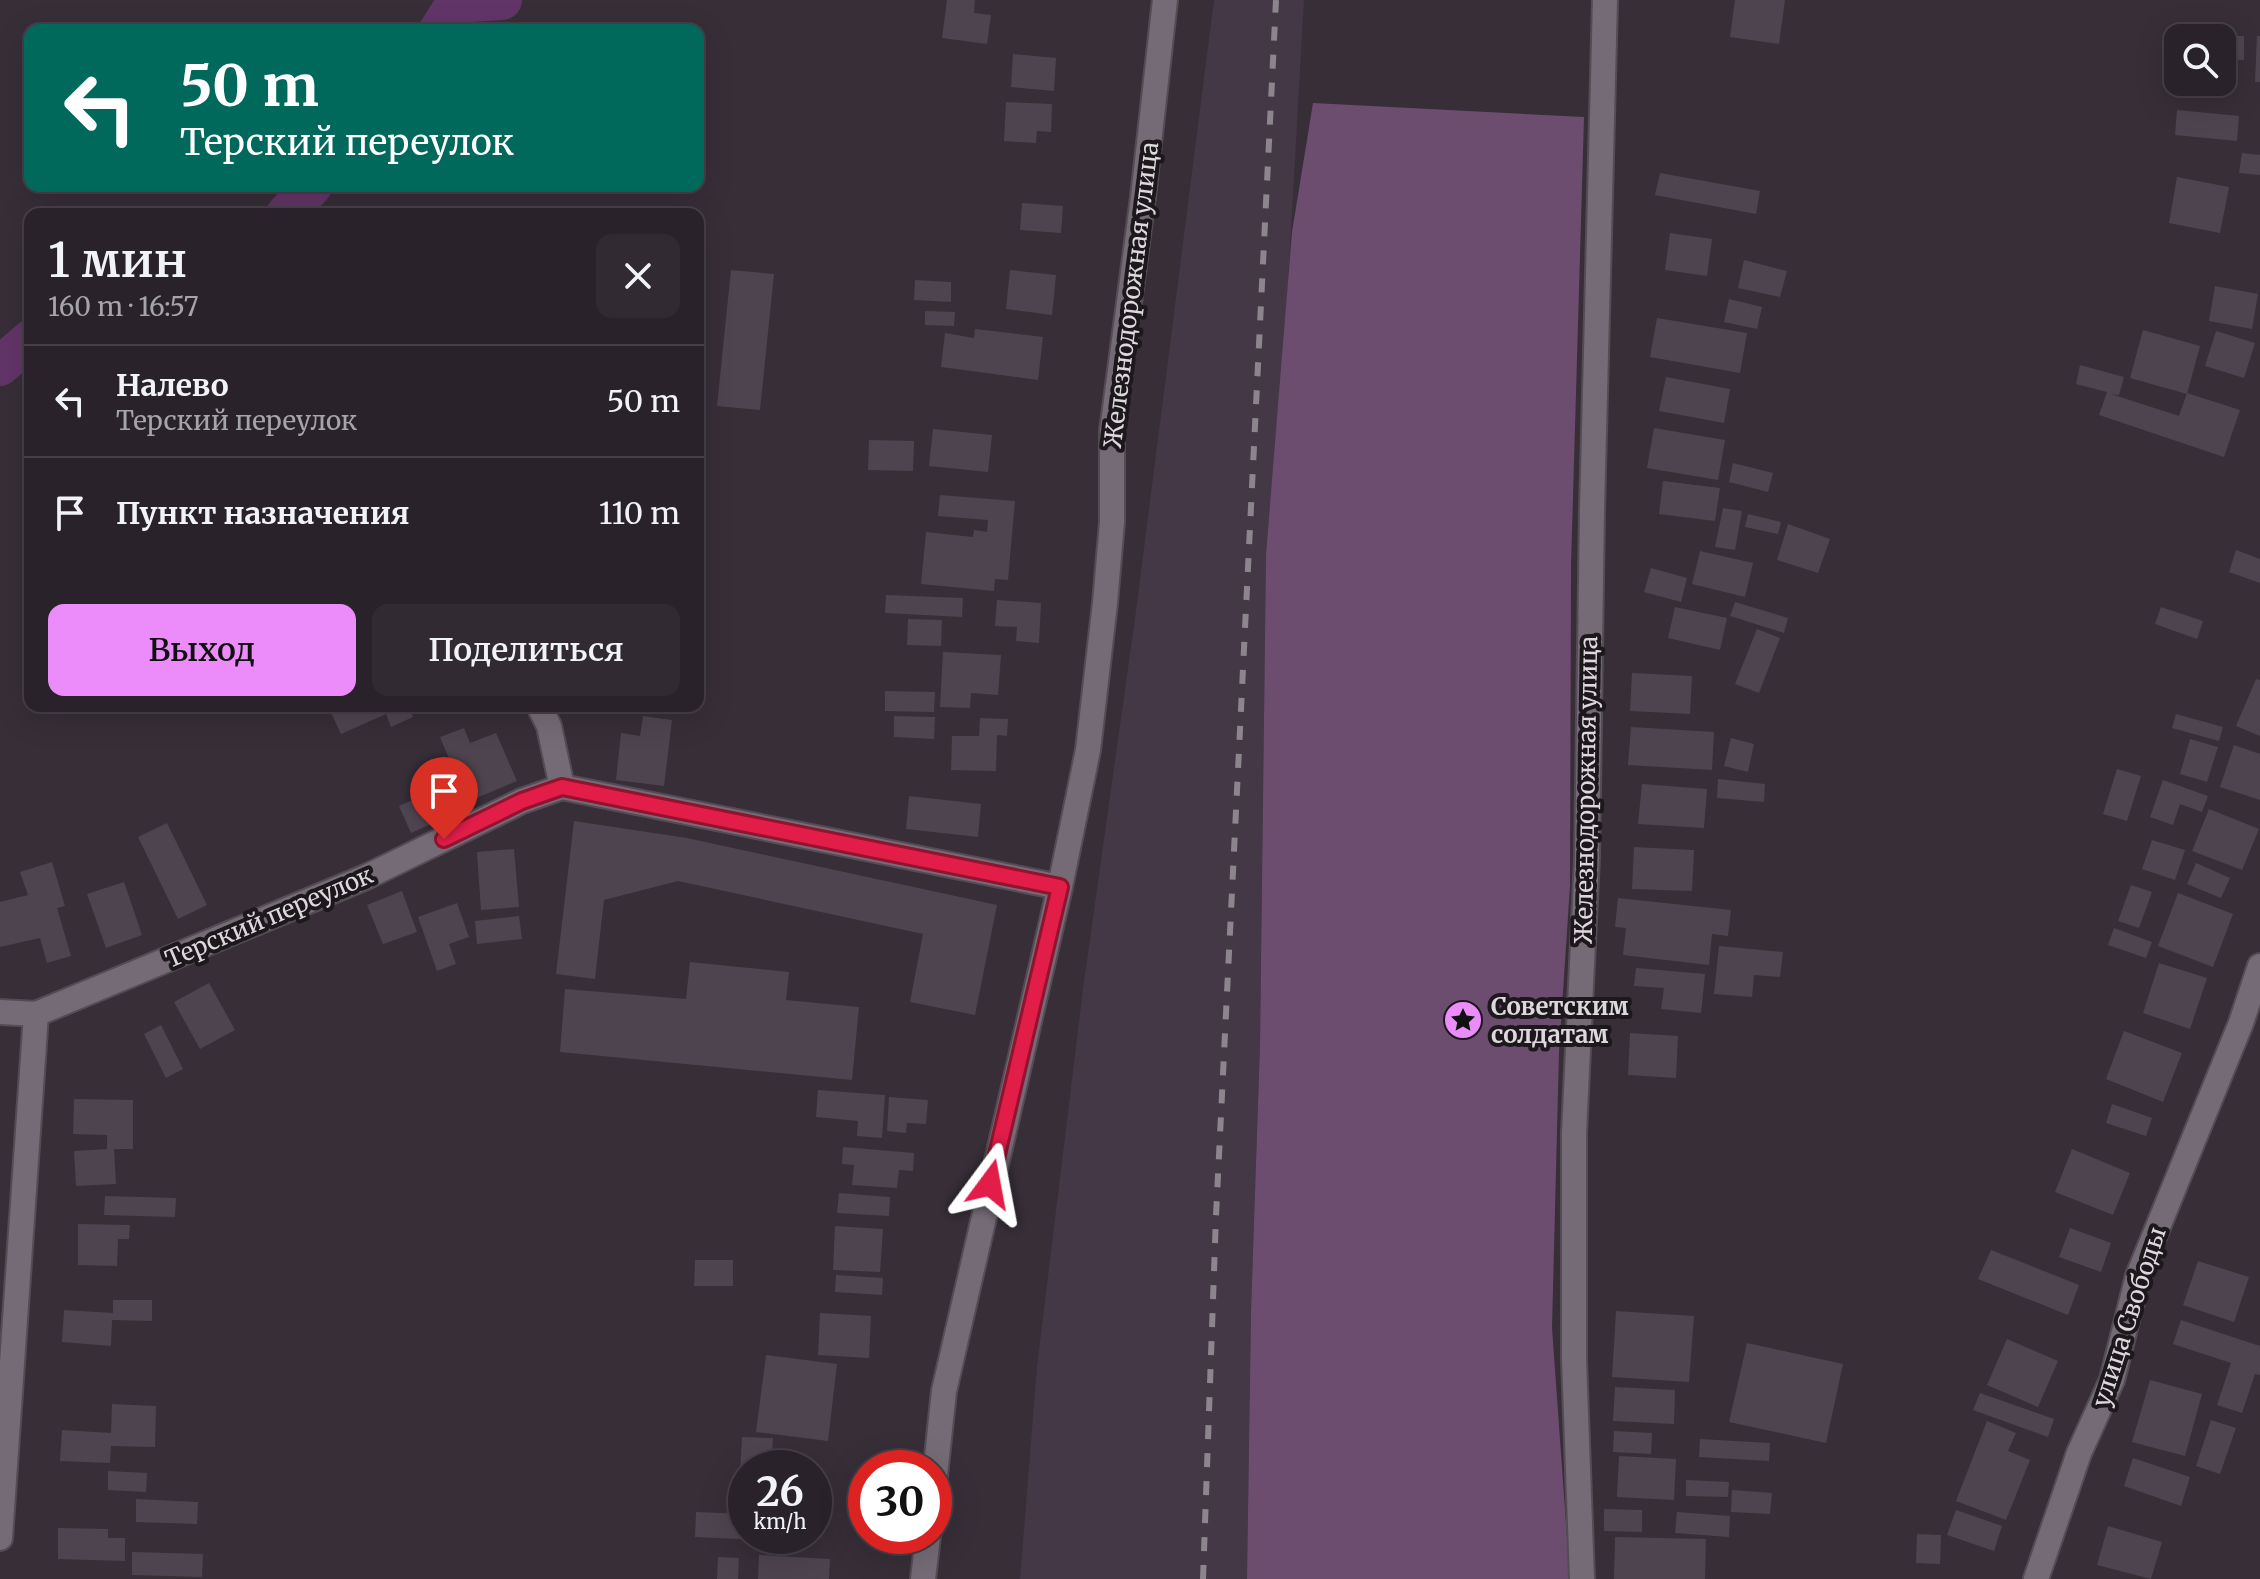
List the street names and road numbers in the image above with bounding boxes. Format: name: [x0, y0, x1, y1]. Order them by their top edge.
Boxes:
street label: Железнодорожная улица: [1097, 140, 1165, 450]
street label: Железнодорожная улица: [1568, 635, 1604, 944]
street label: Терский переулок: [160, 859, 378, 975]
street label: улица Свободы: [2085, 1223, 2173, 1411]

